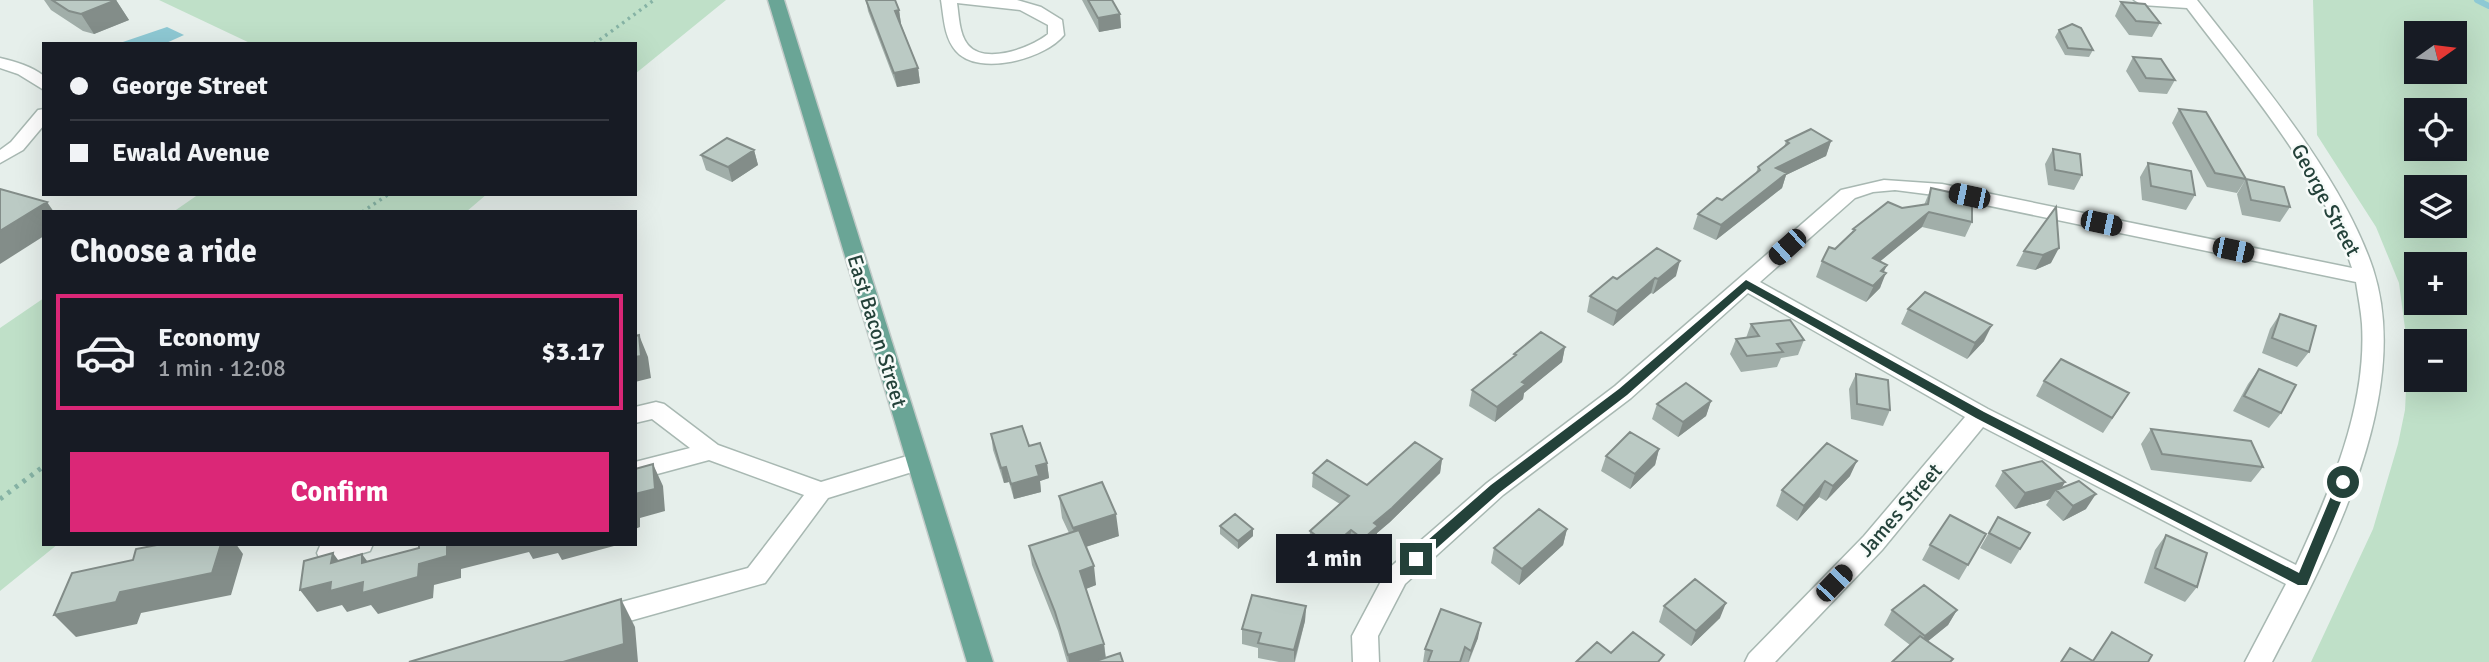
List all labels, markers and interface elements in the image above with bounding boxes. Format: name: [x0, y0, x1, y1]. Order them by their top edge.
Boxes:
north arrow: [2404, 21, 2468, 84]
map controls: [2404, 21, 2467, 392]
text: George Street: [112, 70, 268, 102]
button: locate: [2404, 98, 2467, 161]
text: Ewald Avenue: [112, 137, 270, 169]
street label: George Street: [2286, 139, 2366, 261]
button: layers: [2404, 175, 2467, 238]
car: [1947, 181, 1992, 211]
car: [2079, 208, 2124, 238]
car: [1765, 225, 1810, 269]
text: Choose a ride: [70, 232, 257, 271]
car: [2211, 235, 2256, 265]
street label: East Bacon Street: [841, 252, 913, 410]
button: +: [2404, 252, 2467, 315]
icon: car: [74, 321, 137, 384]
text: Economy: [158, 322, 260, 354]
button: −: [2404, 329, 2467, 392]
text: $3.17: [541, 336, 605, 368]
text: 1 min · 12:08: [158, 354, 286, 383]
button: Confirm: [70, 452, 609, 532]
street label: James Street: [1852, 458, 1948, 562]
route start: [2327, 466, 2359, 498]
callout: 1 min: [1276, 534, 1392, 584]
route end: [1400, 543, 1432, 575]
text: 1 min: [1306, 544, 1362, 573]
car: [1812, 561, 1857, 605]

